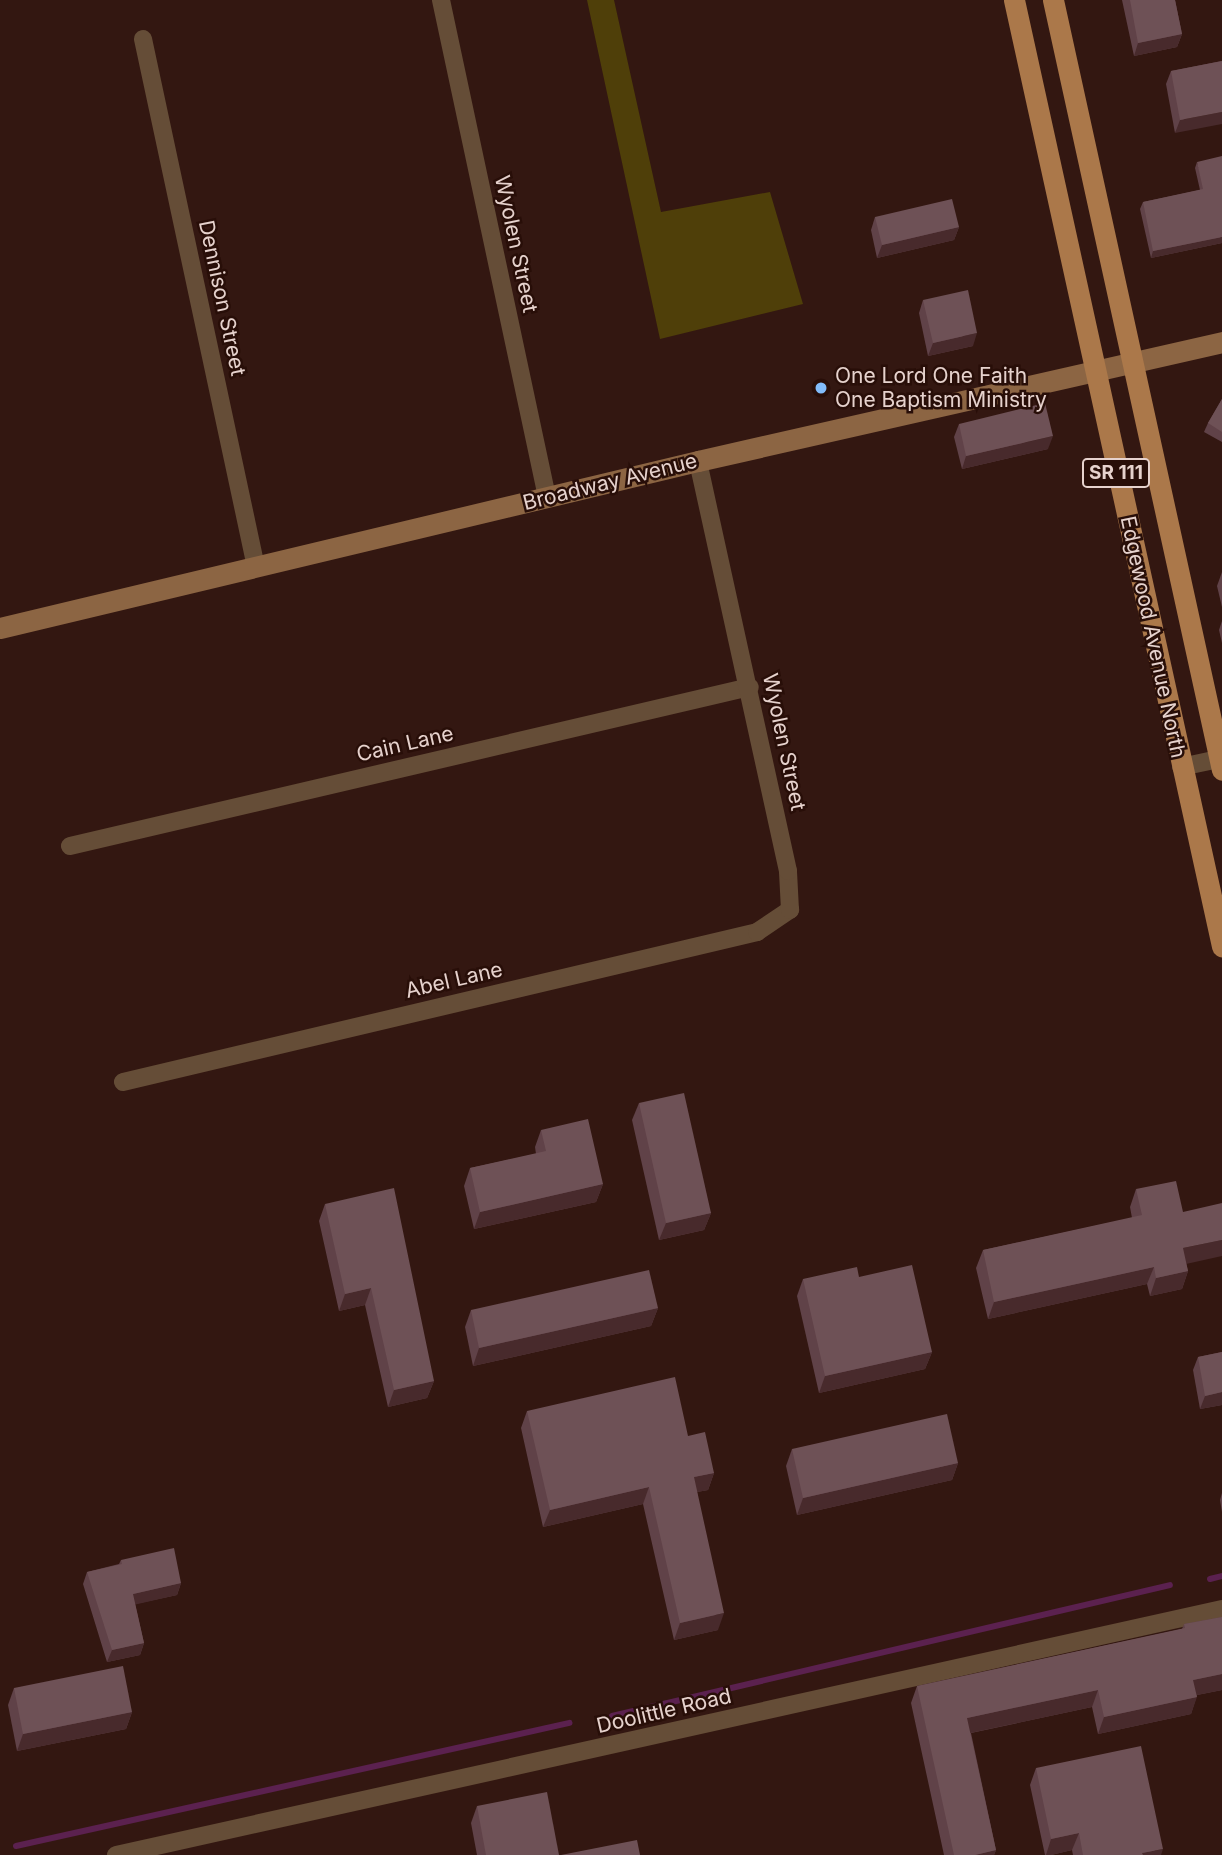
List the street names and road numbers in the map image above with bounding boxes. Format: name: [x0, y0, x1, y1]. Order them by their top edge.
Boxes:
street label: Wyolen Street: [489, 173, 543, 315]
street label: Dennison Street: [193, 218, 251, 378]
street label: Broadway Avenue: [520, 448, 700, 516]
road number: SR 111: [1081, 458, 1151, 488]
street label: Edgewood Avenue North: [1115, 514, 1191, 760]
street label: Wyolen Street: [757, 671, 811, 813]
street label: Cain Lane: [354, 721, 456, 767]
street label: Abel Lane: [403, 957, 505, 1003]
street label: Doolittle Road: [594, 1683, 734, 1739]

